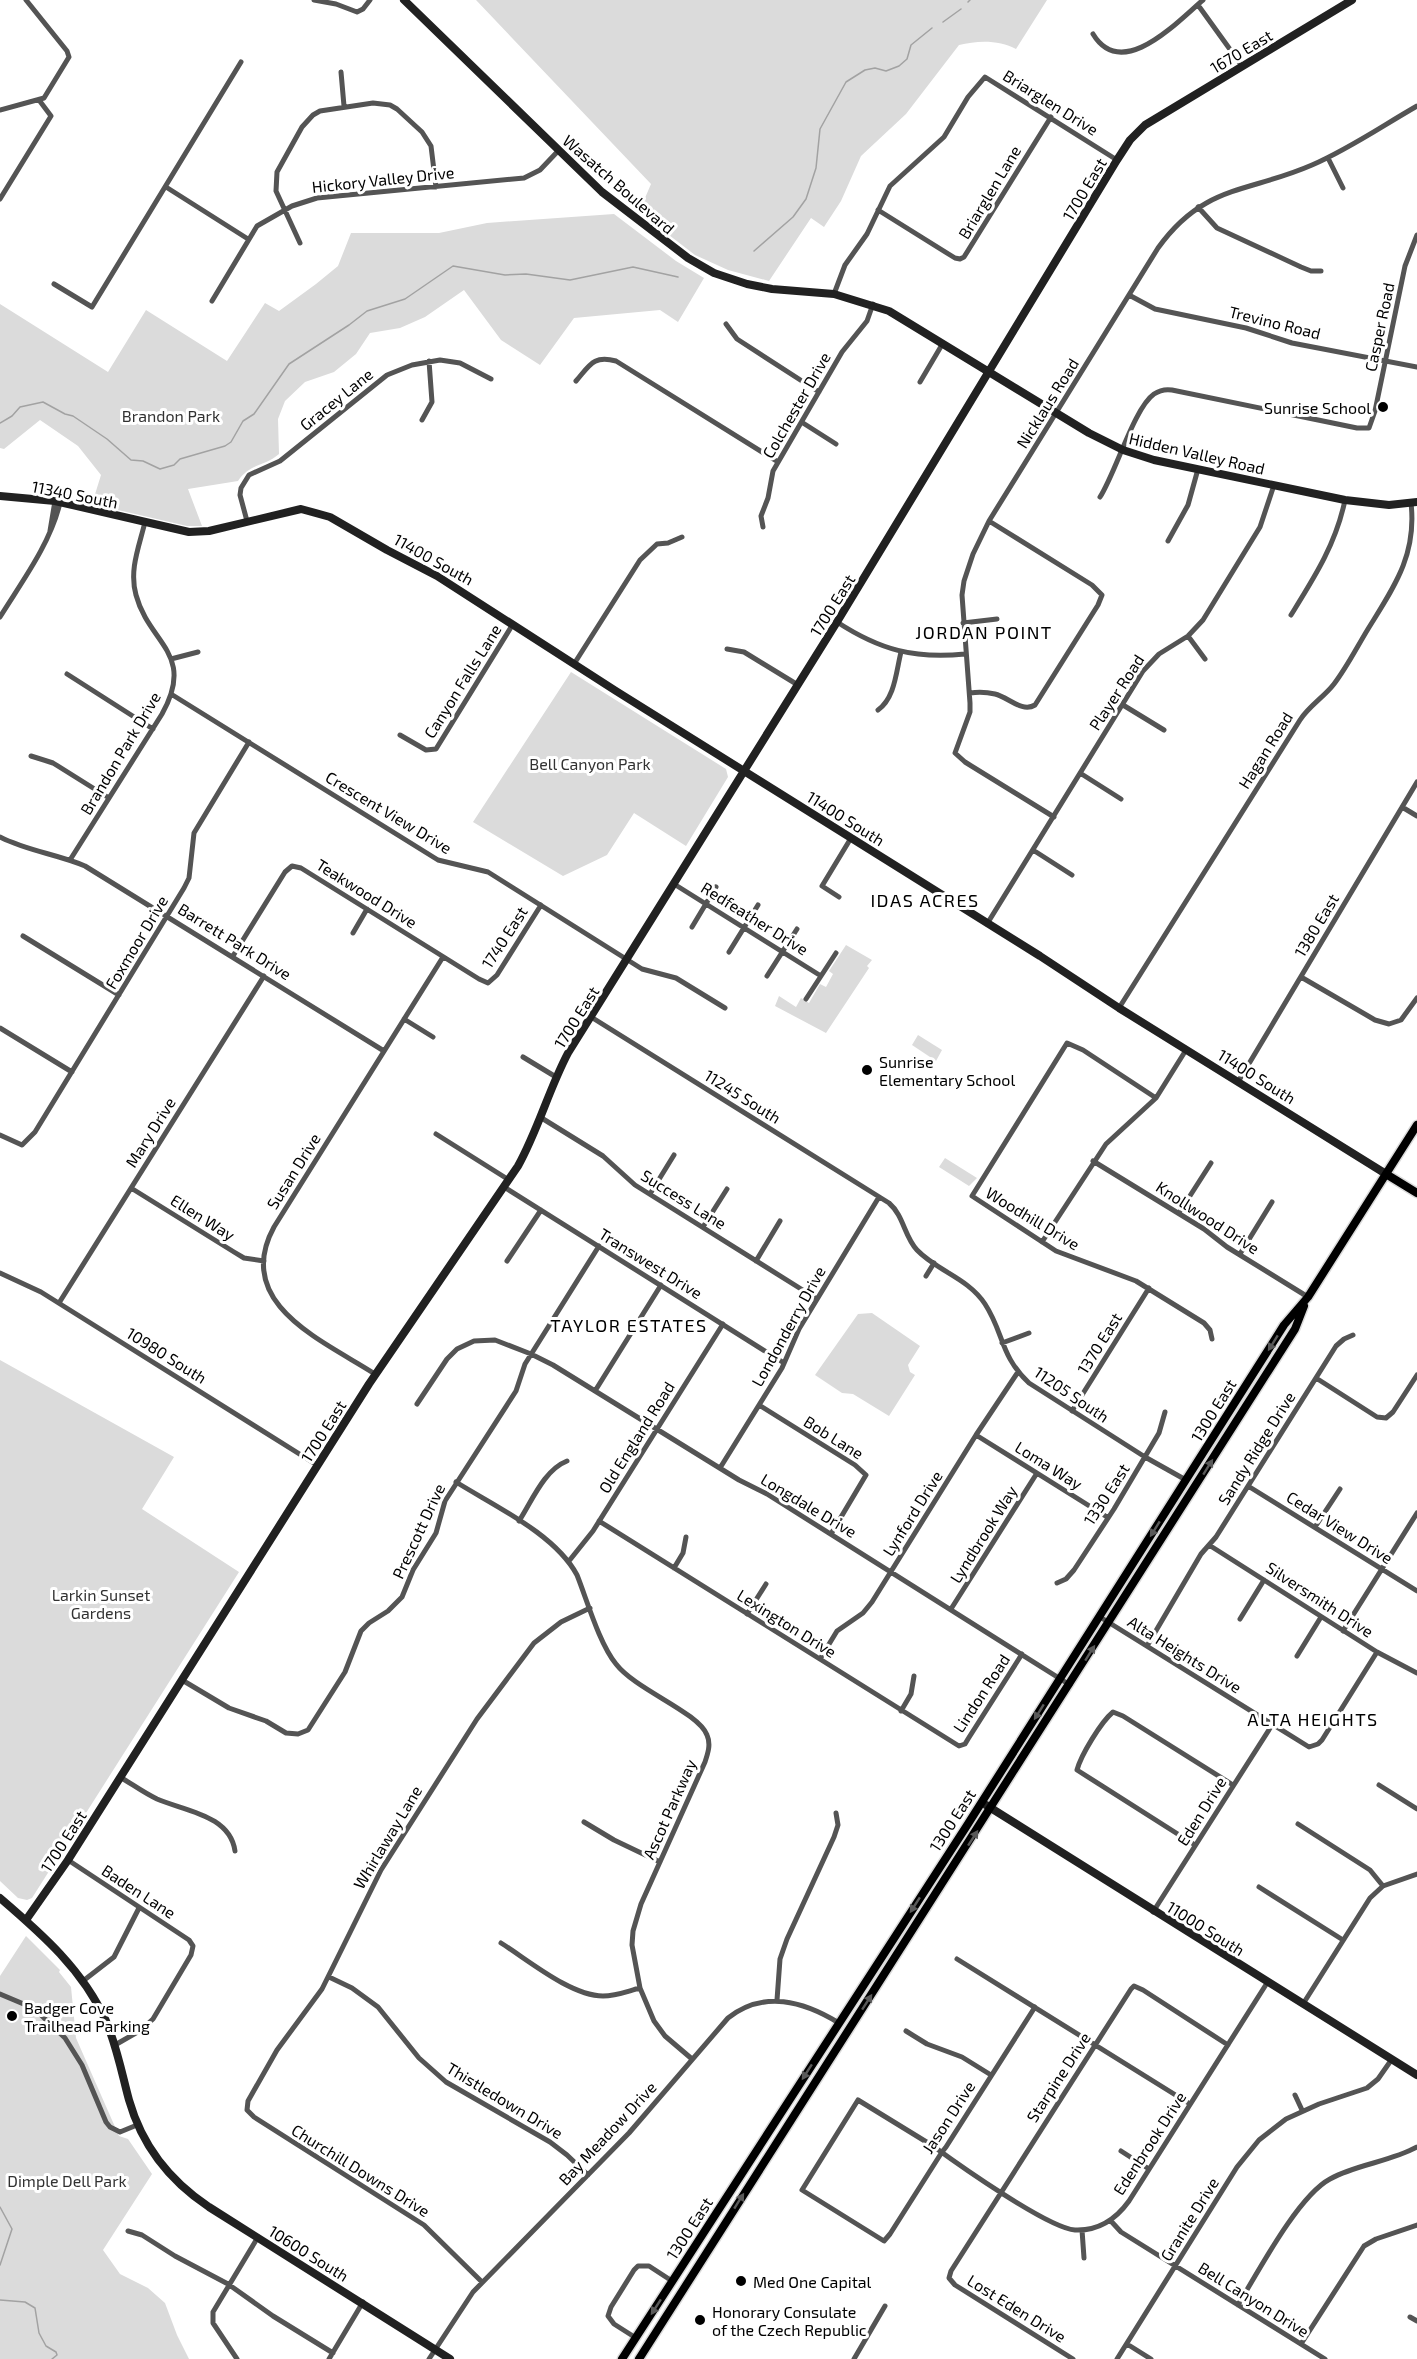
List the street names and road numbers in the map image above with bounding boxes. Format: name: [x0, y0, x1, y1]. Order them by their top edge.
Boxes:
street label: 1670 East: [1207, 25, 1275, 77]
street label: Briarglen Drive: [1000, 65, 1102, 139]
street label: Wasatch Boulevard: [559, 130, 679, 238]
street label: Briarglen Lane: [954, 142, 1024, 242]
street label: 1700 East: [1058, 154, 1110, 224]
street label: Hickory Valley Drive: [311, 162, 455, 196]
street label: Casper Road: [1360, 281, 1398, 373]
street label: Trevino Road: [1227, 301, 1323, 343]
street label: Colchester Drive: [758, 349, 834, 461]
street label: Nicklaus Road: [1012, 355, 1082, 451]
street label: Gracey Lane: [296, 364, 376, 434]
street label: Hidden Valley Road: [1127, 428, 1267, 478]
street label: 11340 South: [30, 476, 120, 512]
street label: 11400 South: [391, 529, 477, 589]
street label: 1700 East: [806, 571, 858, 639]
street label: Canyon Falls Lane: [419, 621, 505, 741]
street label: Player Road: [1084, 651, 1148, 733]
street label: Brandon Park Drive: [76, 688, 164, 818]
street label: Hagan Road: [1234, 708, 1296, 792]
street label: Crescent View Drive: [323, 767, 455, 857]
street label: 11400 South: [804, 787, 888, 849]
street label: Teakwood Drive: [313, 854, 421, 932]
street label: Redfeather Drive: [698, 877, 812, 959]
street label: 1380 East: [1290, 890, 1342, 960]
street label: Foxmoor Drive: [101, 892, 171, 992]
street label: Barrett Park Drive: [175, 899, 295, 983]
street label: 1740 East: [477, 903, 531, 971]
street label: 1700 East: [550, 983, 602, 1051]
street label: 11400 South: [1215, 1045, 1299, 1107]
street label: 11245 South: [701, 1065, 785, 1127]
street label: Mary Drive: [121, 1094, 179, 1170]
street label: Susan Drive: [262, 1130, 324, 1212]
street label: Success Lane: [638, 1165, 730, 1233]
street label: Knollwood Drive: [1153, 1177, 1263, 1257]
street label: Woodhill Drive: [983, 1183, 1083, 1253]
street label: Ellen Way: [167, 1190, 239, 1244]
street label: Transwest Drive: [596, 1224, 706, 1302]
street label: Londonderry Drive: [747, 1263, 829, 1389]
street label: 1370 East: [1073, 1309, 1125, 1377]
street label: 10980 South: [124, 1323, 210, 1387]
street label: 11205 South: [1031, 1362, 1113, 1426]
street label: 1300 East: [1186, 1375, 1240, 1445]
street label: Old England Road: [594, 1378, 678, 1496]
street label: Sandy Ridge Drive: [1214, 1388, 1298, 1508]
street label: 1700 East: [297, 1397, 349, 1465]
street label: Bob Lane: [801, 1411, 867, 1463]
street label: Loma Way: [1012, 1437, 1087, 1493]
street label: 1330 East: [1079, 1460, 1133, 1528]
street label: Lynford Drive: [878, 1467, 946, 1559]
street label: Longdale Drive: [758, 1469, 860, 1541]
street label: Prescott Drive: [388, 1480, 448, 1582]
street label: Lyndbrook Way: [945, 1481, 1021, 1586]
street label: Cedar View Drive: [1283, 1487, 1397, 1567]
street label: Silversmith Drive: [1263, 1557, 1377, 1641]
street label: Lexington Drive: [734, 1585, 840, 1661]
street label: Alta Heights Drive: [1125, 1611, 1245, 1697]
street label: Lindon Road: [949, 1650, 1013, 1736]
street label: Ascot Parkway: [638, 1755, 700, 1862]
street label: Eden Drive: [1172, 1773, 1230, 1849]
street label: Whirlaway Lane: [349, 1782, 425, 1892]
street label: 1300 East: [925, 1785, 979, 1855]
street label: 1700 East: [36, 1807, 90, 1875]
street label: Baden Lane: [99, 1860, 179, 1922]
street label: 11000 South: [1164, 1897, 1248, 1959]
street label: Starpine Drive: [1022, 2029, 1094, 2125]
street label: Thistledown Drive: [443, 2058, 567, 2142]
street label: Bay Meadow Drive: [554, 2077, 660, 2189]
street label: Jason Drive: [918, 2077, 978, 2157]
street label: Edenbrook Drive: [1109, 2088, 1189, 2198]
street label: Churchill Downs Drive: [288, 2120, 434, 2220]
street label: Granite Drive: [1156, 2174, 1222, 2264]
street label: 1300 East: [662, 2193, 716, 2263]
street label: 10600 South: [266, 2221, 352, 2285]
street label: Bell Canyon Drive: [1195, 2257, 1313, 2341]
street label: Lost Eden Drive: [964, 2270, 1070, 2346]

